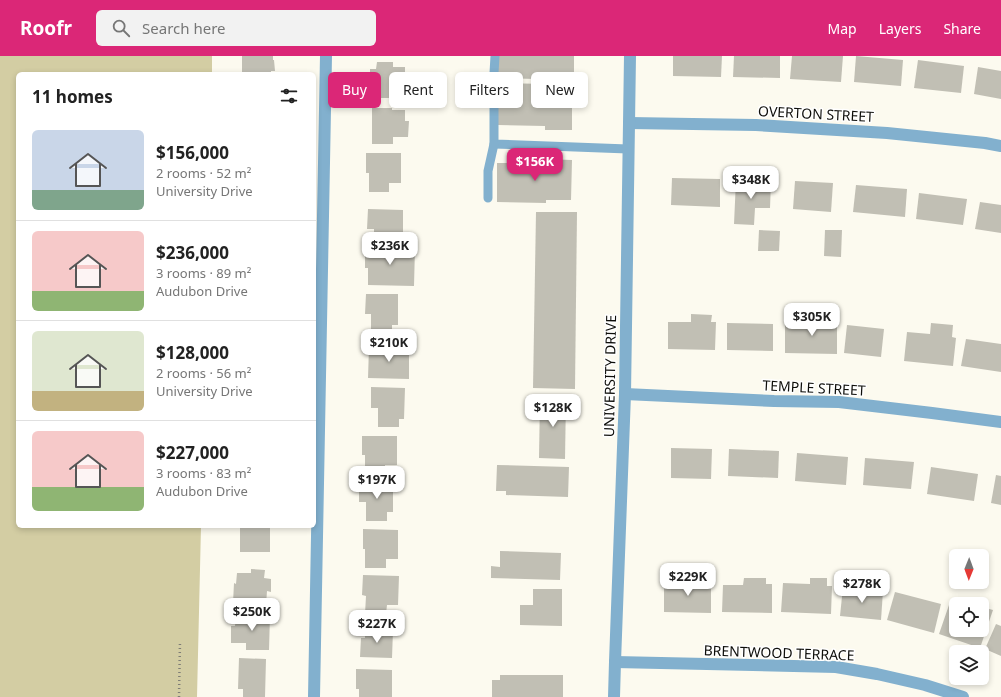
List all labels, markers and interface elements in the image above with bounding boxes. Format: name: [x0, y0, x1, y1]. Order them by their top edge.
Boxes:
search box: [96, 10, 376, 46]
text: Roofr: [20, 15, 72, 41]
icon: search: [110, 17, 132, 39]
text: Search here: [142, 18, 226, 38]
text: Map: [828, 19, 857, 38]
text: Layers: [879, 19, 921, 38]
text: Share: [943, 19, 981, 38]
chip: Buy: [328, 72, 381, 108]
chip: Rent: [389, 72, 447, 108]
chip: Filters: [455, 72, 523, 108]
chip: New: [531, 72, 588, 108]
text: 11 homes: [32, 85, 113, 108]
icon: filters: [278, 85, 300, 107]
street label: OVERTON STREET: [758, 101, 875, 126]
text: $156,000: [156, 141, 229, 164]
icon: home: [64, 146, 112, 194]
pin: $156K: [507, 148, 563, 182]
text: $156K: [516, 152, 554, 170]
text: 2 rooms · 52 m²: [156, 164, 251, 182]
pin: $348K: [723, 166, 779, 200]
text: $348K: [732, 170, 770, 188]
text: University Drive: [156, 182, 253, 200]
pin: $236K: [362, 232, 418, 266]
text: $236K: [371, 236, 409, 254]
text: $236,000: [156, 241, 229, 264]
icon: home: [64, 247, 112, 295]
text: 3 rooms · 89 m²: [156, 264, 251, 282]
text: Audubon Drive: [156, 282, 248, 300]
pin: $305K: [784, 303, 840, 337]
text: $305K: [793, 307, 831, 325]
street label: UNIVERSITY DRIVE: [599, 315, 620, 437]
pin: $210K: [361, 329, 417, 363]
text: $210K: [370, 333, 408, 351]
text: $128,000: [156, 341, 229, 364]
icon: home: [64, 347, 112, 395]
text: 2 rooms · 56 m²: [156, 364, 251, 382]
street label: TEMPLE STREET: [762, 375, 866, 400]
text: University Drive: [156, 382, 253, 400]
pin: $128K: [525, 394, 581, 428]
text: $128K: [534, 398, 572, 416]
text: $227,000: [156, 441, 229, 464]
icon: home: [64, 447, 112, 495]
text: 3 rooms · 83 m²: [156, 464, 251, 482]
pin: $197K: [349, 466, 405, 500]
text: $197K: [358, 470, 396, 488]
text: Audubon Drive: [156, 482, 248, 500]
north arrow: [949, 549, 989, 589]
map controls: [949, 549, 989, 685]
pin: $229K: [660, 563, 716, 597]
text: $229K: [669, 567, 707, 585]
pin: $278K: [834, 570, 890, 604]
text: $278K: [843, 574, 881, 592]
button: locate: [949, 597, 989, 637]
pin: $250K: [224, 598, 280, 632]
text: $250K: [233, 602, 271, 620]
pin: $227K: [349, 610, 405, 644]
text: $227K: [358, 614, 396, 632]
street label: BRENTWOOD TERRACE: [703, 640, 855, 665]
button: layers: [949, 645, 989, 685]

